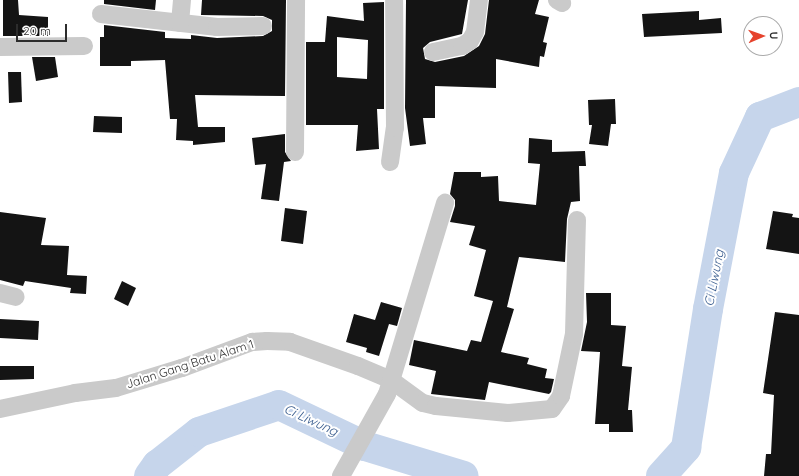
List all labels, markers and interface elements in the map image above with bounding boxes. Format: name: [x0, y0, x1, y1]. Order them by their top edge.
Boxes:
scale bar: [18, 16, 69, 42]
north arrow: [743, 16, 783, 56]
text: 20 m: [23, 23, 51, 38]
text: U: [767, 31, 781, 40]
water label: Ci Liwung: [701, 248, 727, 308]
street label: Jalan Gang Batu Alam 1: [124, 337, 256, 391]
water label: Ci Liwung: [282, 401, 340, 439]

